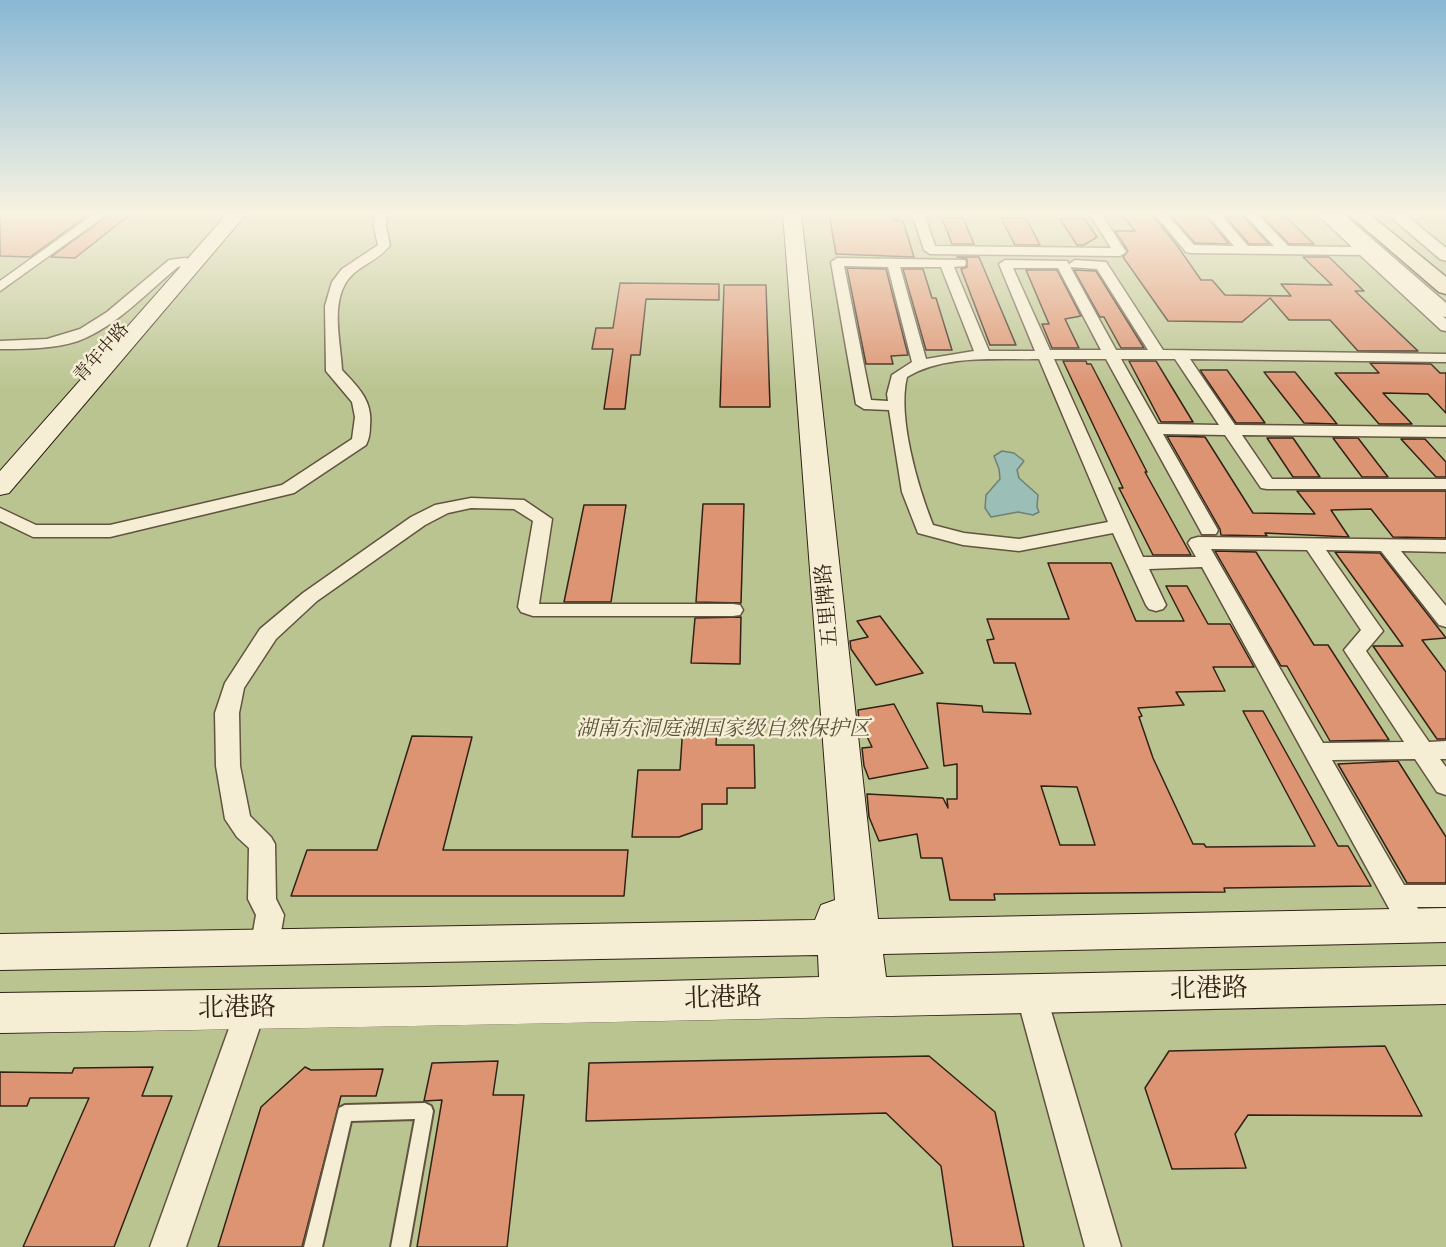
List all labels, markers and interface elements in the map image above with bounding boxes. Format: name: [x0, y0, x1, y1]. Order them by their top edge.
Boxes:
street label: 青年中路: [70, 319, 134, 387]
street label: 五里牌路: [812, 562, 844, 648]
park label: 湖南东洞庭湖国家级自然保护区: [576, 717, 870, 743]
street label: 北港路: [1170, 974, 1248, 1006]
street label: 北港路: [683, 982, 763, 1016]
street label: 北港路: [198, 993, 276, 1025]

